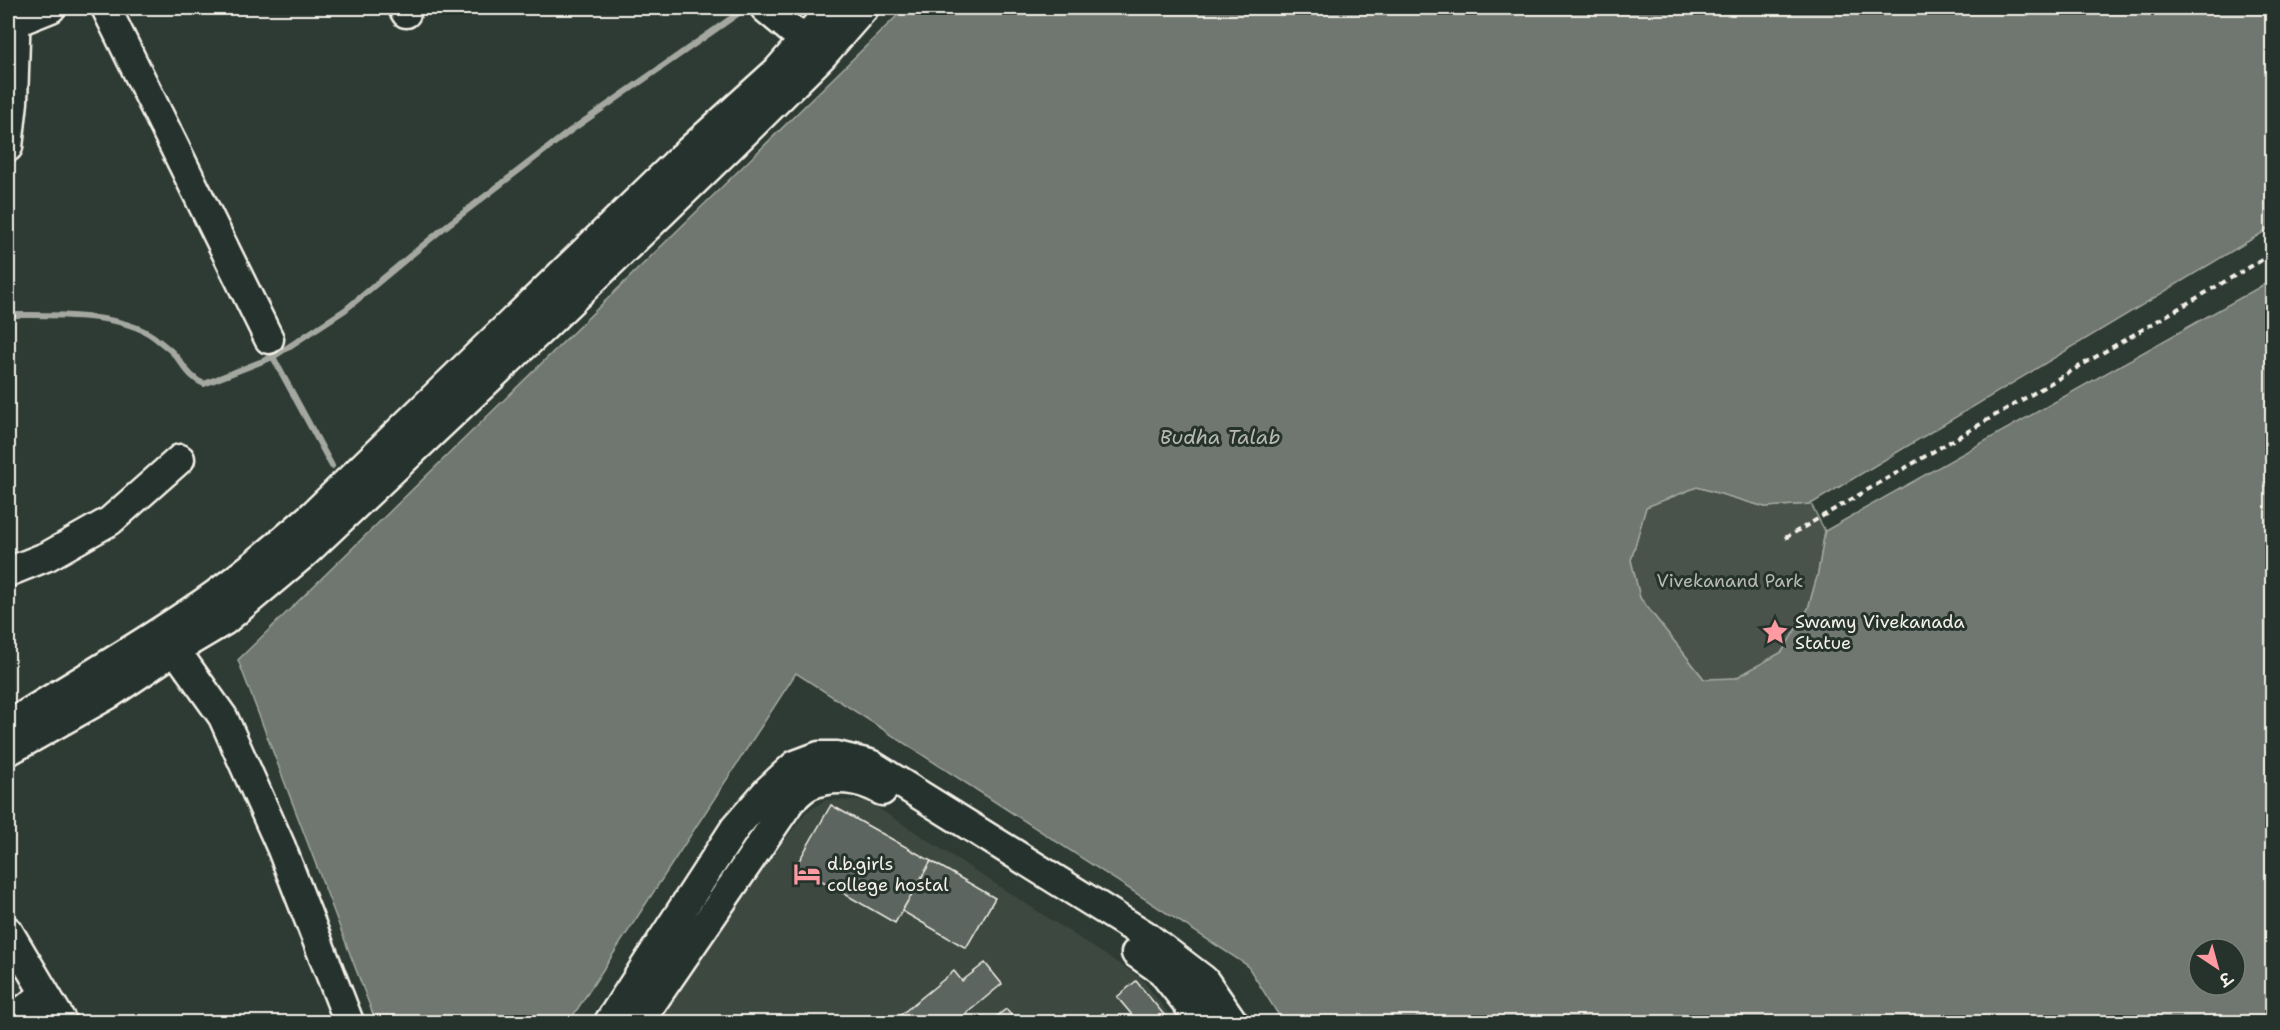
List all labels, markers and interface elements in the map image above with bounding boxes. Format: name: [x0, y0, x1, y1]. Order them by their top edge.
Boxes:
water label: Budha Talab: [1160, 424, 1280, 450]
park label: Vivekanand Park: [1657, 569, 1803, 593]
place label: Swamy Vivekanada Statue: [1795, 610, 1965, 655]
place icon: Swamy Vivekanada Statue: [1760, 617, 1790, 647]
place label: d.b.girls college hostal: [827, 852, 949, 897]
hotel icon: d.b.girls college hostal: [792, 859, 822, 889]
north arrow: [2187, 937, 2247, 997]
text: उ: [2214, 966, 2238, 991]

